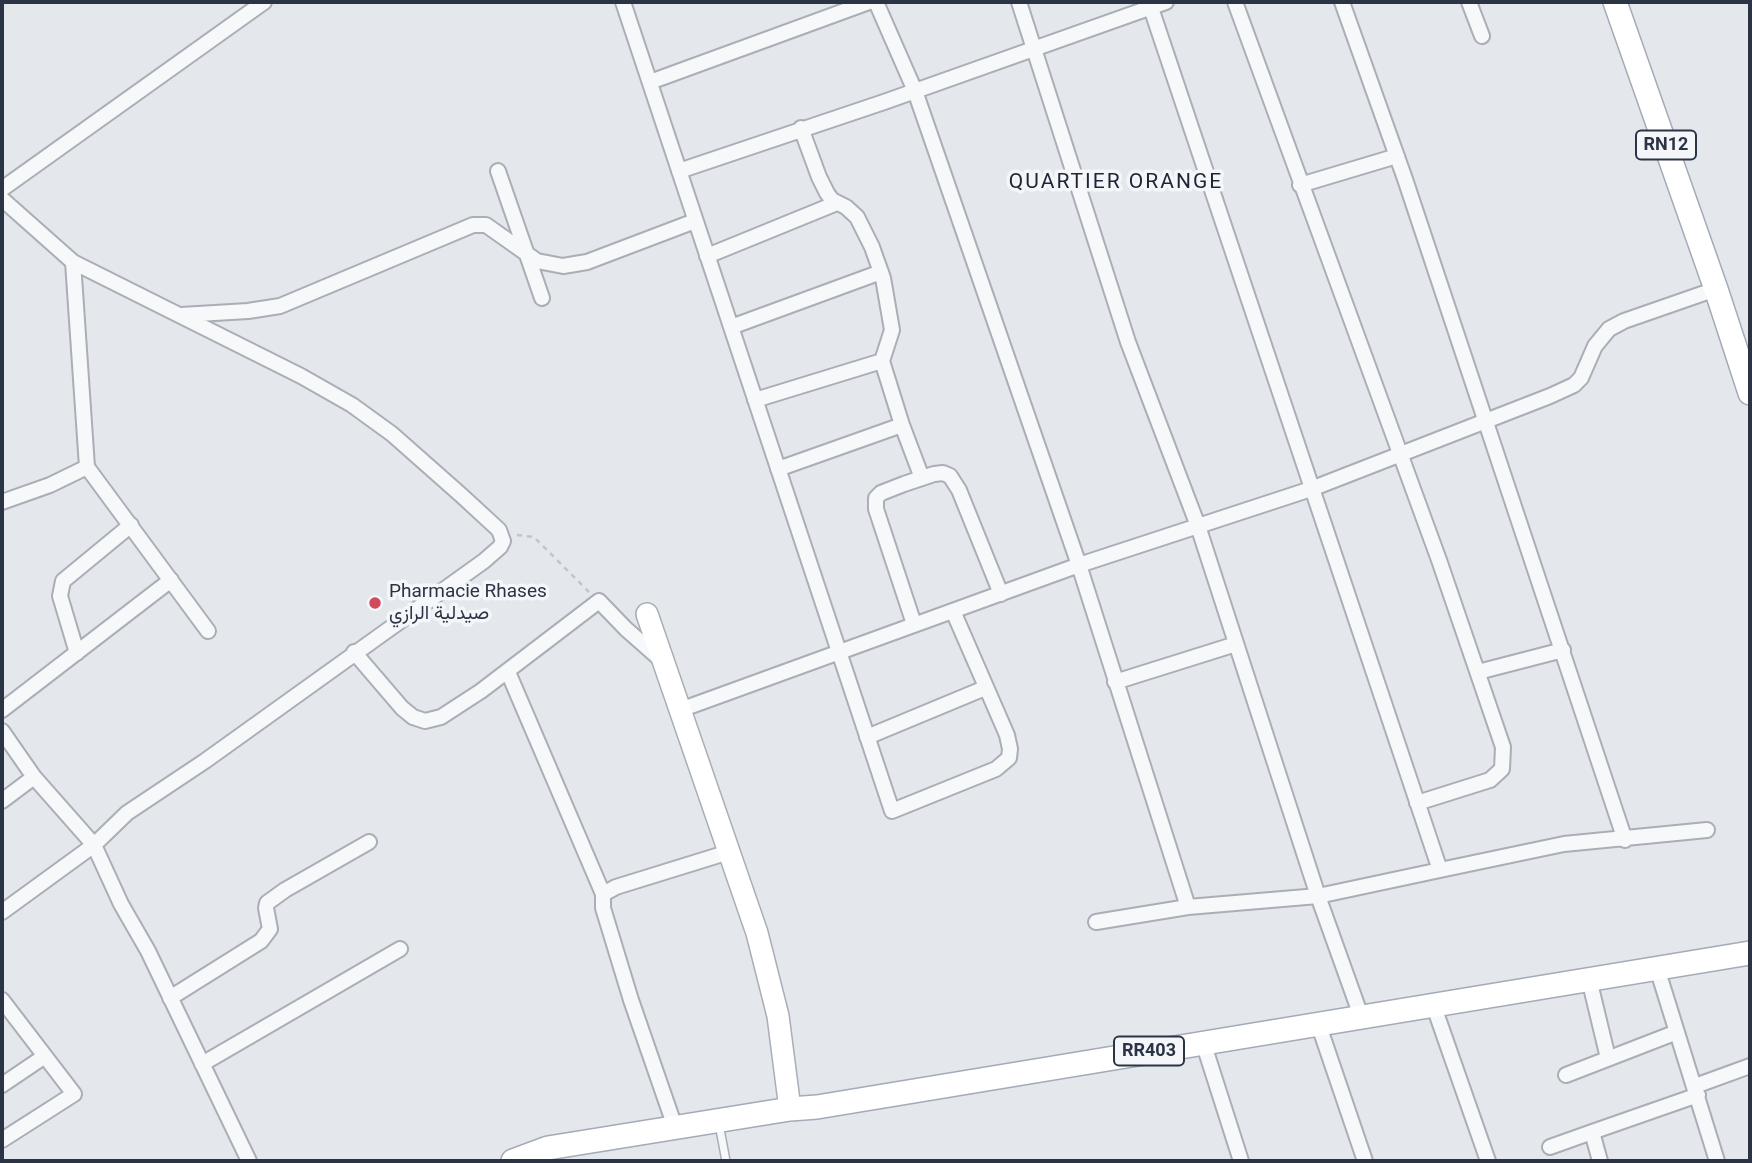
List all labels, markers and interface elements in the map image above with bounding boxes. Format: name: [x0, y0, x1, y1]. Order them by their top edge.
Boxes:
road number: RN12: [1636, 130, 1696, 160]
district label: QUARTIER ORANGE: [1011, 170, 1221, 196]
place label: Pharmacie Rhases صيدلية الرازي: [389, 581, 547, 625]
marker: Pharmacie Rhases صيدلية الرازي: [367, 595, 383, 611]
road number: RR403: [1114, 1036, 1184, 1066]

